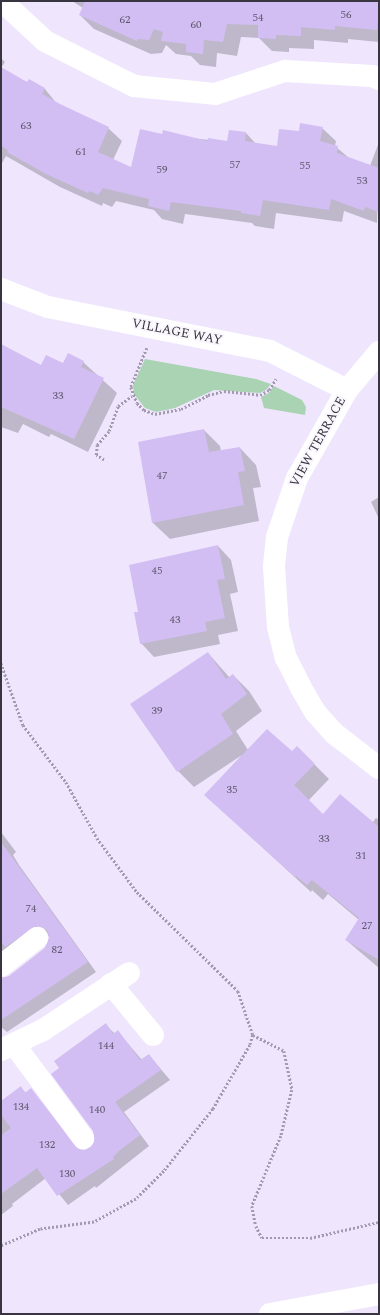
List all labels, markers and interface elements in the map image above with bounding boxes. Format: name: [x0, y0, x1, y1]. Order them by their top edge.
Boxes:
house number: 56: [341, 8, 351, 22]
house number: 54: [253, 11, 263, 25]
house number: 62: [120, 13, 130, 27]
house number: 60: [191, 18, 201, 32]
house number: 63: [21, 119, 31, 133]
house number: 61: [76, 145, 86, 159]
house number: 57: [230, 158, 240, 172]
house number: 55: [300, 159, 310, 173]
house number: 59: [157, 163, 167, 177]
house number: 53: [357, 174, 367, 188]
street label: VILLAGE WAY: [130, 316, 224, 348]
house number: 33: [53, 389, 63, 403]
street label: VIEW TERRACE: [287, 394, 349, 490]
house number: 47: [157, 469, 167, 483]
house number: 45: [152, 564, 162, 578]
house number: 43: [170, 613, 180, 627]
house number: 39: [152, 704, 162, 718]
house number: 35: [227, 783, 237, 797]
house number: 33: [319, 832, 329, 846]
house number: 31: [356, 849, 366, 863]
house number: 74: [26, 902, 36, 916]
house number: 27: [362, 919, 372, 933]
house number: 82: [52, 943, 62, 957]
house number: 144: [98, 1039, 114, 1053]
house number: 134: [13, 1100, 29, 1114]
house number: 140: [89, 1103, 105, 1117]
house number: 132: [39, 1138, 55, 1152]
house number: 130: [59, 1167, 75, 1181]

